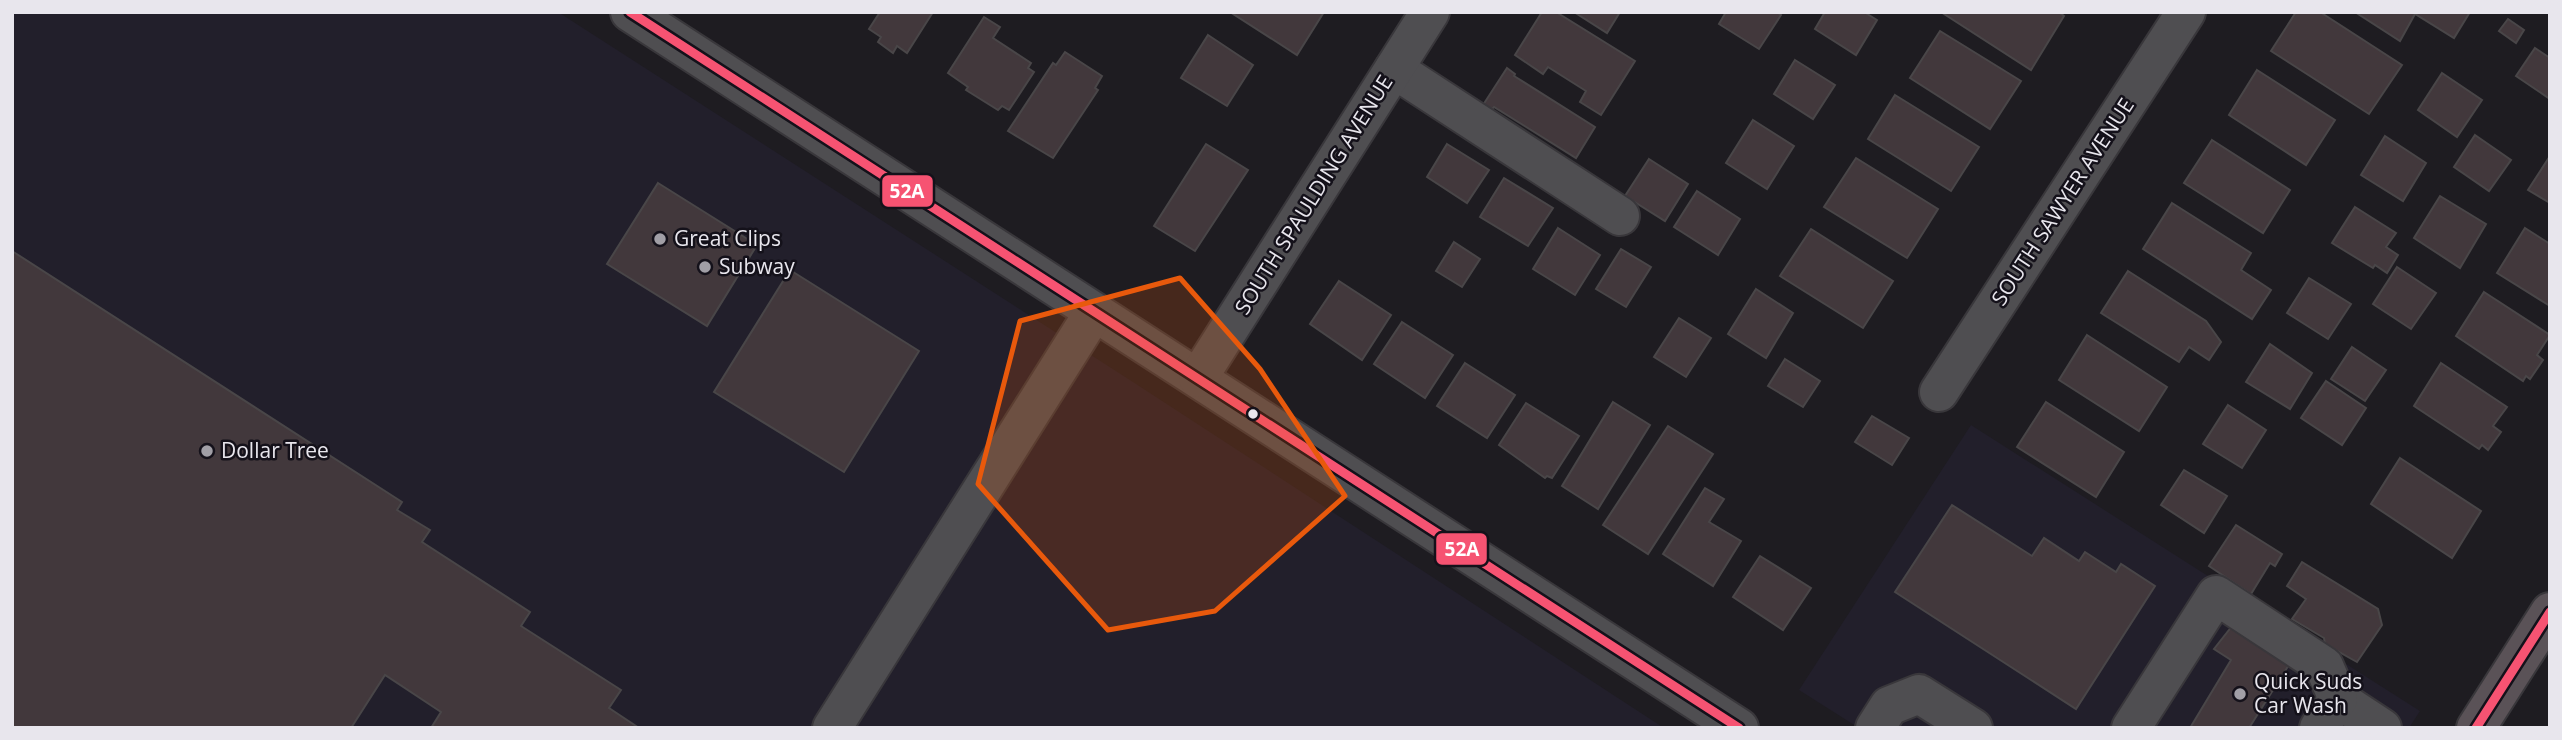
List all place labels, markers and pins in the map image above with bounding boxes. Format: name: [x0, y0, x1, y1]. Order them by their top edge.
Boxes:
place label: Great Clips: [674, 224, 781, 252]
marker: Great Clips: [652, 231, 668, 247]
place label: Subway: [719, 252, 795, 280]
marker: Subway: [697, 259, 713, 275]
unlabelled marker: [1246, 407, 1260, 421]
place label: Dollar Tree: [221, 436, 329, 464]
marker: Dollar Tree: [199, 443, 215, 459]
place label: Quick Suds Car Wash: [2254, 667, 2362, 719]
marker: Quick Suds Car Wash: [2232, 686, 2248, 702]

